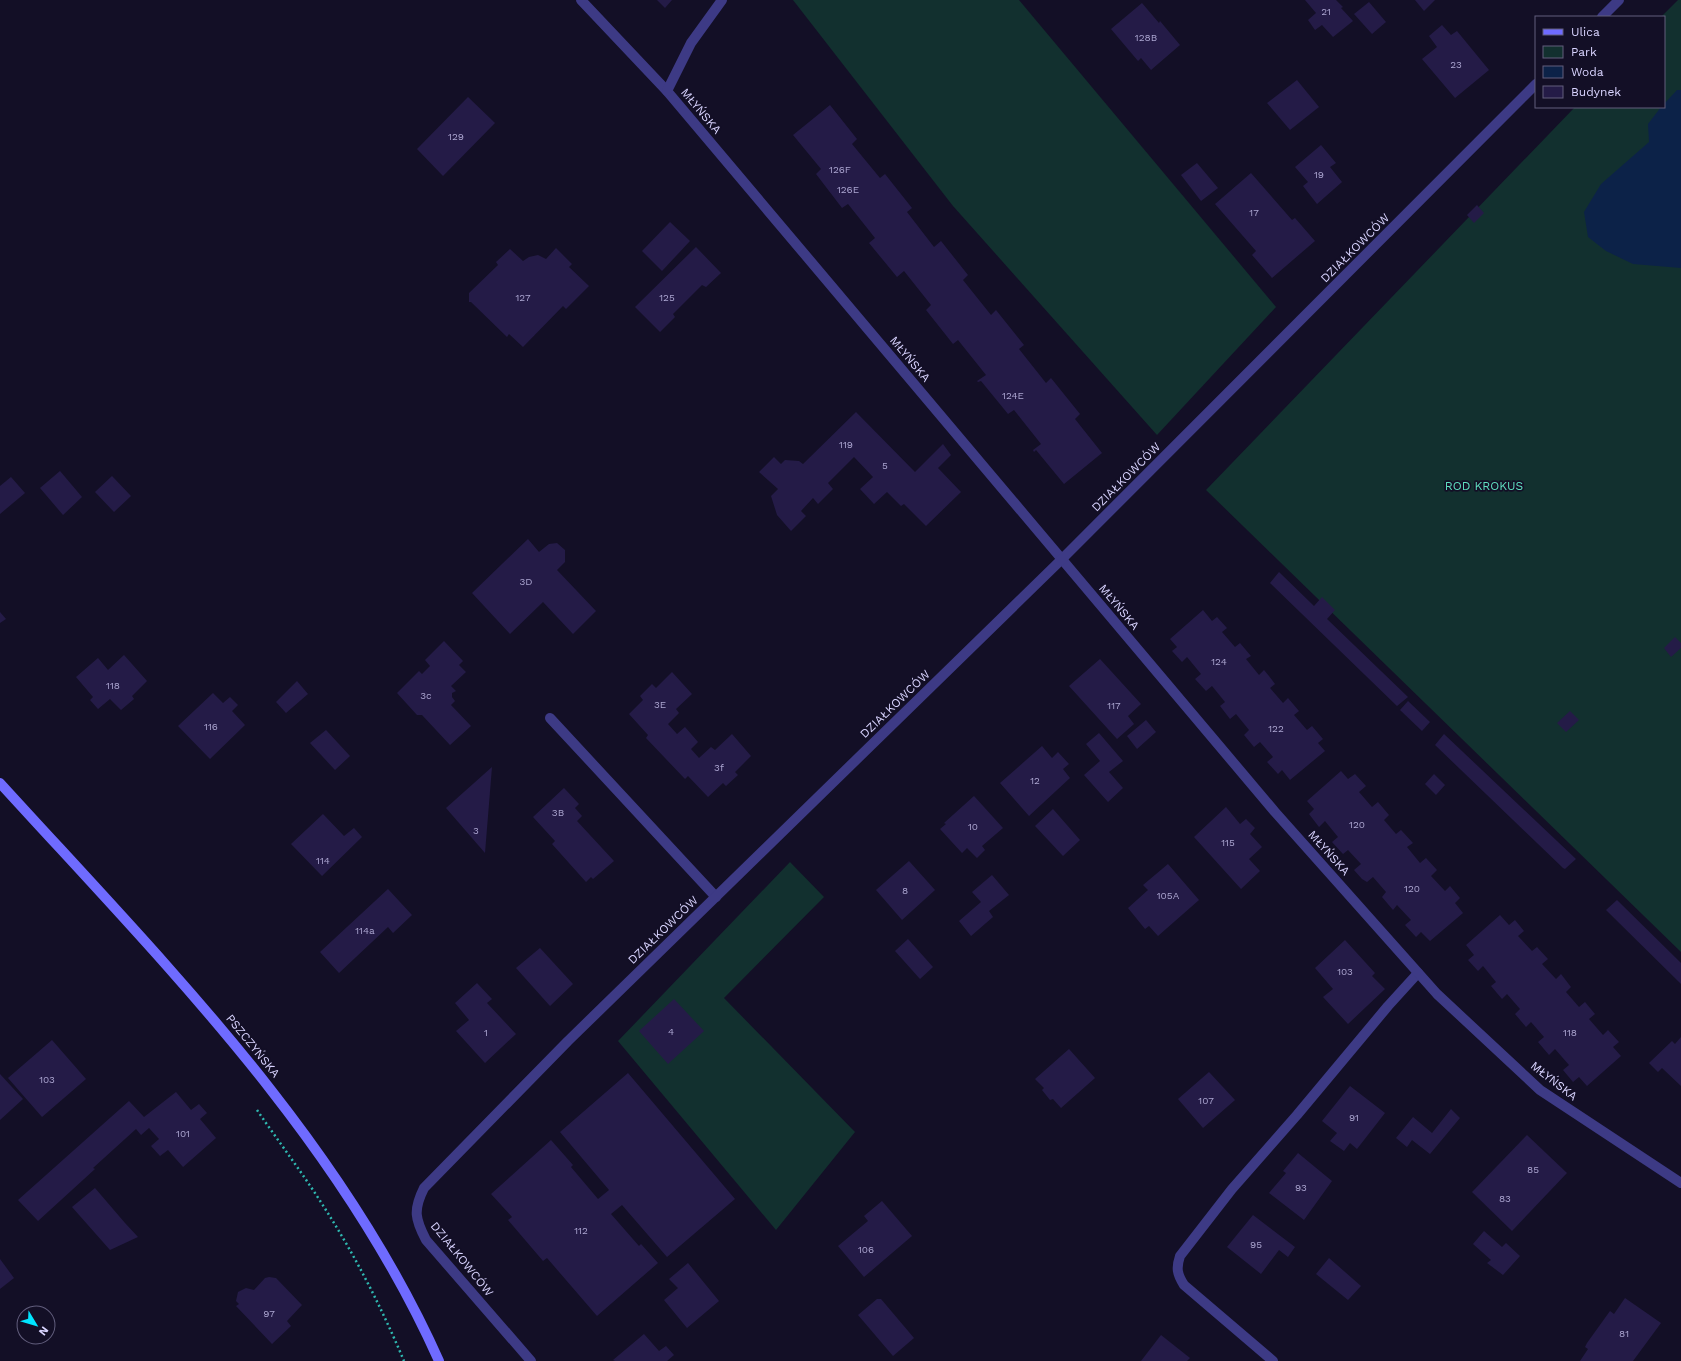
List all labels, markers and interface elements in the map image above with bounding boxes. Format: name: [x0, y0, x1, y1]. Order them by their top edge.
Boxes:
house number: 21: [1321, 6, 1331, 17]
legend: [1535, 16, 1665, 108]
text: Ulica: [1571, 25, 1600, 39]
house number: 128B: [1135, 32, 1157, 43]
text: Park: [1571, 45, 1597, 59]
house number: 23: [1450, 59, 1462, 70]
text: Woda: [1571, 65, 1604, 79]
street label: MŁYŃSKA: [678, 85, 724, 137]
text: Budynek: [1571, 85, 1621, 99]
house number: 129: [448, 131, 464, 142]
house number: 126F: [829, 164, 851, 175]
house number: 19: [1314, 169, 1324, 180]
house number: 126E: [837, 184, 859, 195]
house number: 17: [1249, 207, 1259, 218]
street label: DZIAŁKOWCÓW: [1318, 210, 1393, 285]
house number: 127: [515, 292, 531, 303]
house number: 125: [659, 292, 675, 303]
street label: MŁYŃSKA: [887, 333, 933, 385]
house number: 124E: [1002, 390, 1024, 401]
house number: 119: [839, 439, 853, 450]
street label: DZIAŁKOWCÓW: [1089, 439, 1164, 514]
house number: 5: [882, 460, 888, 471]
park label: ROD KROKUS: [1445, 479, 1523, 493]
house number: 3D: [519, 576, 533, 587]
street label: MŁYŃSKA: [1096, 581, 1142, 633]
house number: 124: [1211, 656, 1227, 667]
street label: DZIAŁKOWCÓW: [857, 667, 933, 741]
house number: 118: [106, 680, 120, 691]
house number: 3c: [420, 690, 432, 701]
house number: 3E: [654, 699, 666, 710]
house number: 117: [1107, 700, 1121, 711]
house number: 116: [204, 721, 218, 732]
house number: 122: [1268, 723, 1284, 734]
house number: 3f: [714, 762, 724, 773]
house number: 12: [1030, 775, 1040, 786]
house number: 3B: [552, 807, 564, 818]
house number: 120: [1349, 819, 1365, 830]
house number: 10: [968, 821, 978, 832]
house number: 3: [473, 825, 479, 836]
street label: MŁYŃSKA: [1305, 828, 1353, 878]
house number: 115: [1221, 837, 1235, 848]
house number: 114: [316, 855, 330, 866]
house number: 120: [1404, 883, 1420, 894]
house number: 8: [902, 885, 908, 896]
house number: 105A: [1157, 890, 1180, 901]
street label: DZIAŁKOWCÓW: [625, 893, 701, 967]
house number: 114a: [355, 925, 375, 936]
house number: 103: [1337, 966, 1353, 977]
street label: PSZCZYŃSKA: [223, 1012, 283, 1080]
house number: 4: [668, 1026, 674, 1037]
house number: 1: [484, 1027, 488, 1038]
house number: 118: [1563, 1027, 1577, 1038]
street label: MŁYŃSKA: [1528, 1058, 1580, 1104]
house number: 103: [39, 1074, 55, 1085]
house number: 107: [1198, 1095, 1214, 1106]
house number: 91: [1349, 1112, 1359, 1123]
house number: 101: [176, 1128, 190, 1139]
house number: 85: [1527, 1164, 1539, 1175]
house number: 93: [1295, 1182, 1307, 1193]
house number: 83: [1499, 1193, 1511, 1204]
street label: DZIAŁKOWCÓW: [428, 1219, 497, 1299]
house number: 112: [574, 1225, 588, 1236]
house number: 95: [1250, 1239, 1262, 1250]
house number: 106: [858, 1244, 874, 1255]
north arrow: [16, 1305, 56, 1345]
house number: 97: [263, 1308, 275, 1319]
text: N: [36, 1324, 51, 1338]
house number: 81: [1619, 1328, 1629, 1339]

